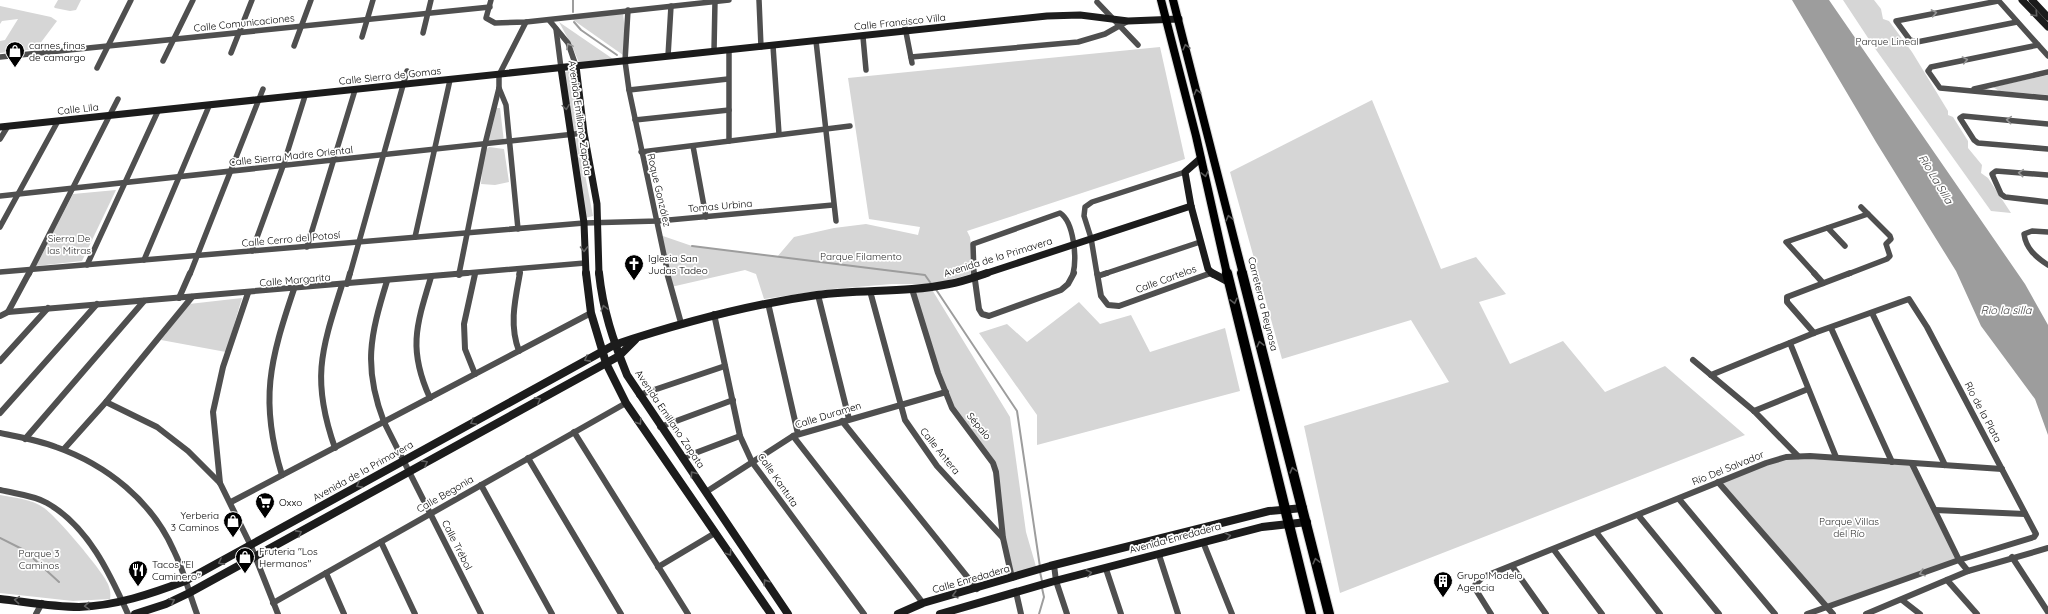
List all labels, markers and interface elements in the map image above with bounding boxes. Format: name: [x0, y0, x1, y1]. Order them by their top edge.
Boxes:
one-way arrow: [1931, 9, 1937, 18]
one-way arrow: [2030, 9, 2038, 17]
street label: Calle Comunicaciones: [193, 11, 295, 35]
street label: Calle Francisco Villa: [854, 11, 946, 33]
park label: Parque Lineal: [1855, 35, 1919, 48]
place label: carnes finas de camargo: [29, 39, 86, 64]
shop icon: carnes finas de camargo: [4, 40, 26, 68]
one-way arrow: [567, 43, 574, 50]
one-way arrow: [1182, 44, 1190, 50]
one-way arrow: [1962, 56, 1969, 64]
street label: Avenida Emiliano Zapata: [565, 60, 595, 176]
street label: Calle Sierra de Gomas: [338, 64, 442, 88]
one-way arrow: [1193, 89, 1202, 96]
street label: Calle Lila: [57, 100, 99, 118]
one-way arrow: [561, 104, 570, 110]
one-way arrow: [2006, 116, 2012, 125]
street label: Calle Sierra Madre Oriental: [228, 143, 354, 169]
street label: Roque González: [644, 152, 674, 228]
water label: Río La Silla: [1916, 152, 1957, 207]
one-way arrow: [2018, 168, 2024, 177]
one-way arrow: [1200, 171, 1208, 177]
street label: Tomas Urbina: [687, 197, 753, 215]
one-way arrow: [1225, 215, 1234, 222]
street label: Calle Cerro del Potosí: [241, 228, 342, 250]
park label: Sierra De las Mitras: [47, 232, 91, 257]
street label: Avenida de la Primavera: [942, 234, 1054, 280]
one-way arrow: [580, 246, 589, 252]
park label: Parque Filamento: [820, 250, 902, 263]
place label: Iglesia San Judas Tadeo: [648, 252, 708, 277]
church icon: Iglesia San Judas Tadeo: [623, 253, 645, 281]
street label: Carretera a Reynosa: [1245, 256, 1281, 352]
street label: Calle Cartelos: [1134, 262, 1198, 296]
street label: Calle Margarita: [259, 270, 331, 290]
one-way arrow: [1229, 298, 1237, 304]
water label: Rio la silla: [1981, 303, 2033, 317]
one-way arrow: [600, 305, 608, 311]
one-way arrow: [1256, 341, 1265, 348]
one-way arrow: [583, 354, 591, 362]
street label: Avenida Emiliano Zapata: [632, 367, 708, 471]
street label: Río de la Plata: [1962, 379, 2004, 445]
one-way arrow: [534, 397, 542, 405]
street label: Calle Duramen: [793, 399, 863, 431]
street label: Sépalo: [964, 410, 994, 442]
one-way arrow: [470, 418, 477, 425]
one-way arrow: [634, 418, 642, 425]
street label: Calle Antera: [917, 425, 963, 477]
street label: Avenida de la Primavera: [310, 438, 416, 504]
street label: Río Del Salvador: [1690, 448, 1766, 488]
street label: Calle Kantuta: [755, 451, 801, 509]
one-way arrow: [421, 461, 428, 468]
one-way arrow: [1289, 467, 1297, 473]
one-way arrow: [691, 471, 698, 478]
street label: Calle Begonia: [414, 472, 476, 516]
one-way arrow: [356, 481, 363, 488]
supermarket icon: Oxxo: [254, 491, 276, 519]
place label: Oxxo: [279, 496, 302, 509]
place label: Yerberia 3 Caminos: [171, 509, 219, 534]
shop icon: Yerberia 3 Caminos: [222, 510, 244, 538]
park label: Parque Villas del Río: [1819, 515, 1879, 540]
street label: Calle Trébol: [439, 518, 475, 572]
street label: Avenida Enredadera: [1128, 520, 1222, 556]
one-way arrow: [295, 530, 302, 538]
one-way arrow: [1224, 532, 1231, 540]
place label: Fruteria "Los Hermanos": [259, 545, 318, 570]
shop icon: Fruteria "Los Hermanos": [234, 546, 256, 574]
park label: Parque 3 Caminos: [19, 547, 59, 572]
one-way arrow: [724, 548, 731, 555]
one-way arrow: [218, 557, 225, 564]
place label: Tacos "El Caminero": [152, 558, 201, 583]
one-way arrow: [1313, 558, 1321, 564]
restaurant icon: Tacos "El Caminero": [127, 559, 149, 587]
street label: Calle Enredadera: [931, 562, 1011, 596]
one-way arrow: [1918, 568, 1925, 576]
one-way arrow: [1085, 569, 1092, 578]
place label: Grupo Modelo Agencia: [1457, 569, 1523, 594]
building icon: Grupo Modelo Agencia: [1432, 570, 1454, 598]
one-way arrow: [764, 579, 771, 586]
one-way arrow: [952, 590, 959, 599]
one-way arrow: [14, 596, 20, 605]
one-way arrow: [168, 598, 175, 606]
one-way arrow: [84, 602, 90, 611]

